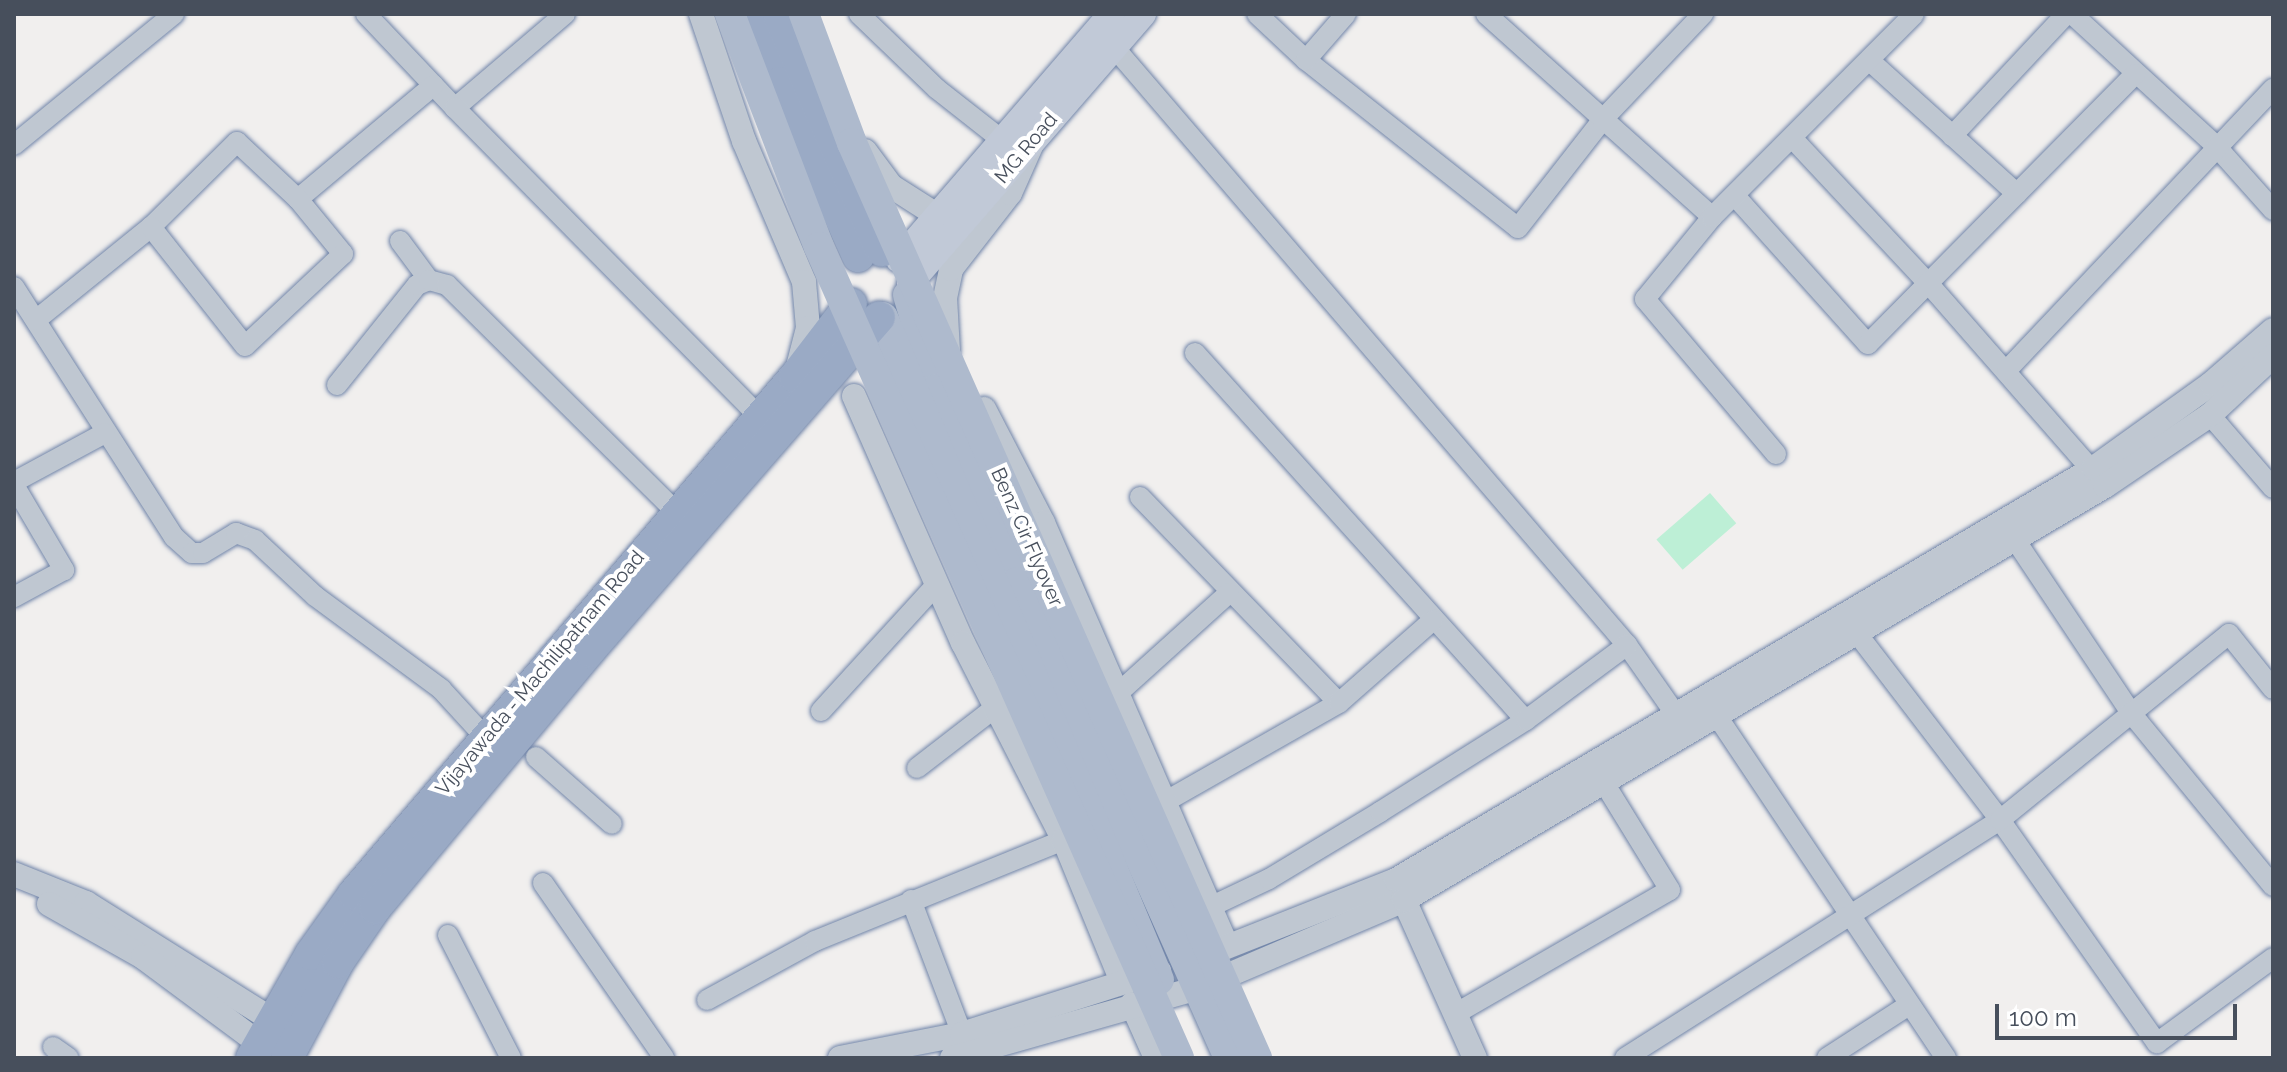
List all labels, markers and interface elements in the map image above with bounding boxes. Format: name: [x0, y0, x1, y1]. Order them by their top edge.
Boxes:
street label: MG Road: [990, 108, 1062, 188]
street label: Benz Cir Flyover: [986, 464, 1068, 610]
street label: Vijayawada - Machilipatnam Road: [431, 546, 649, 800]
scale bar: [1999, 988, 2241, 1038]
text: 100 m: [2009, 1003, 2077, 1032]

